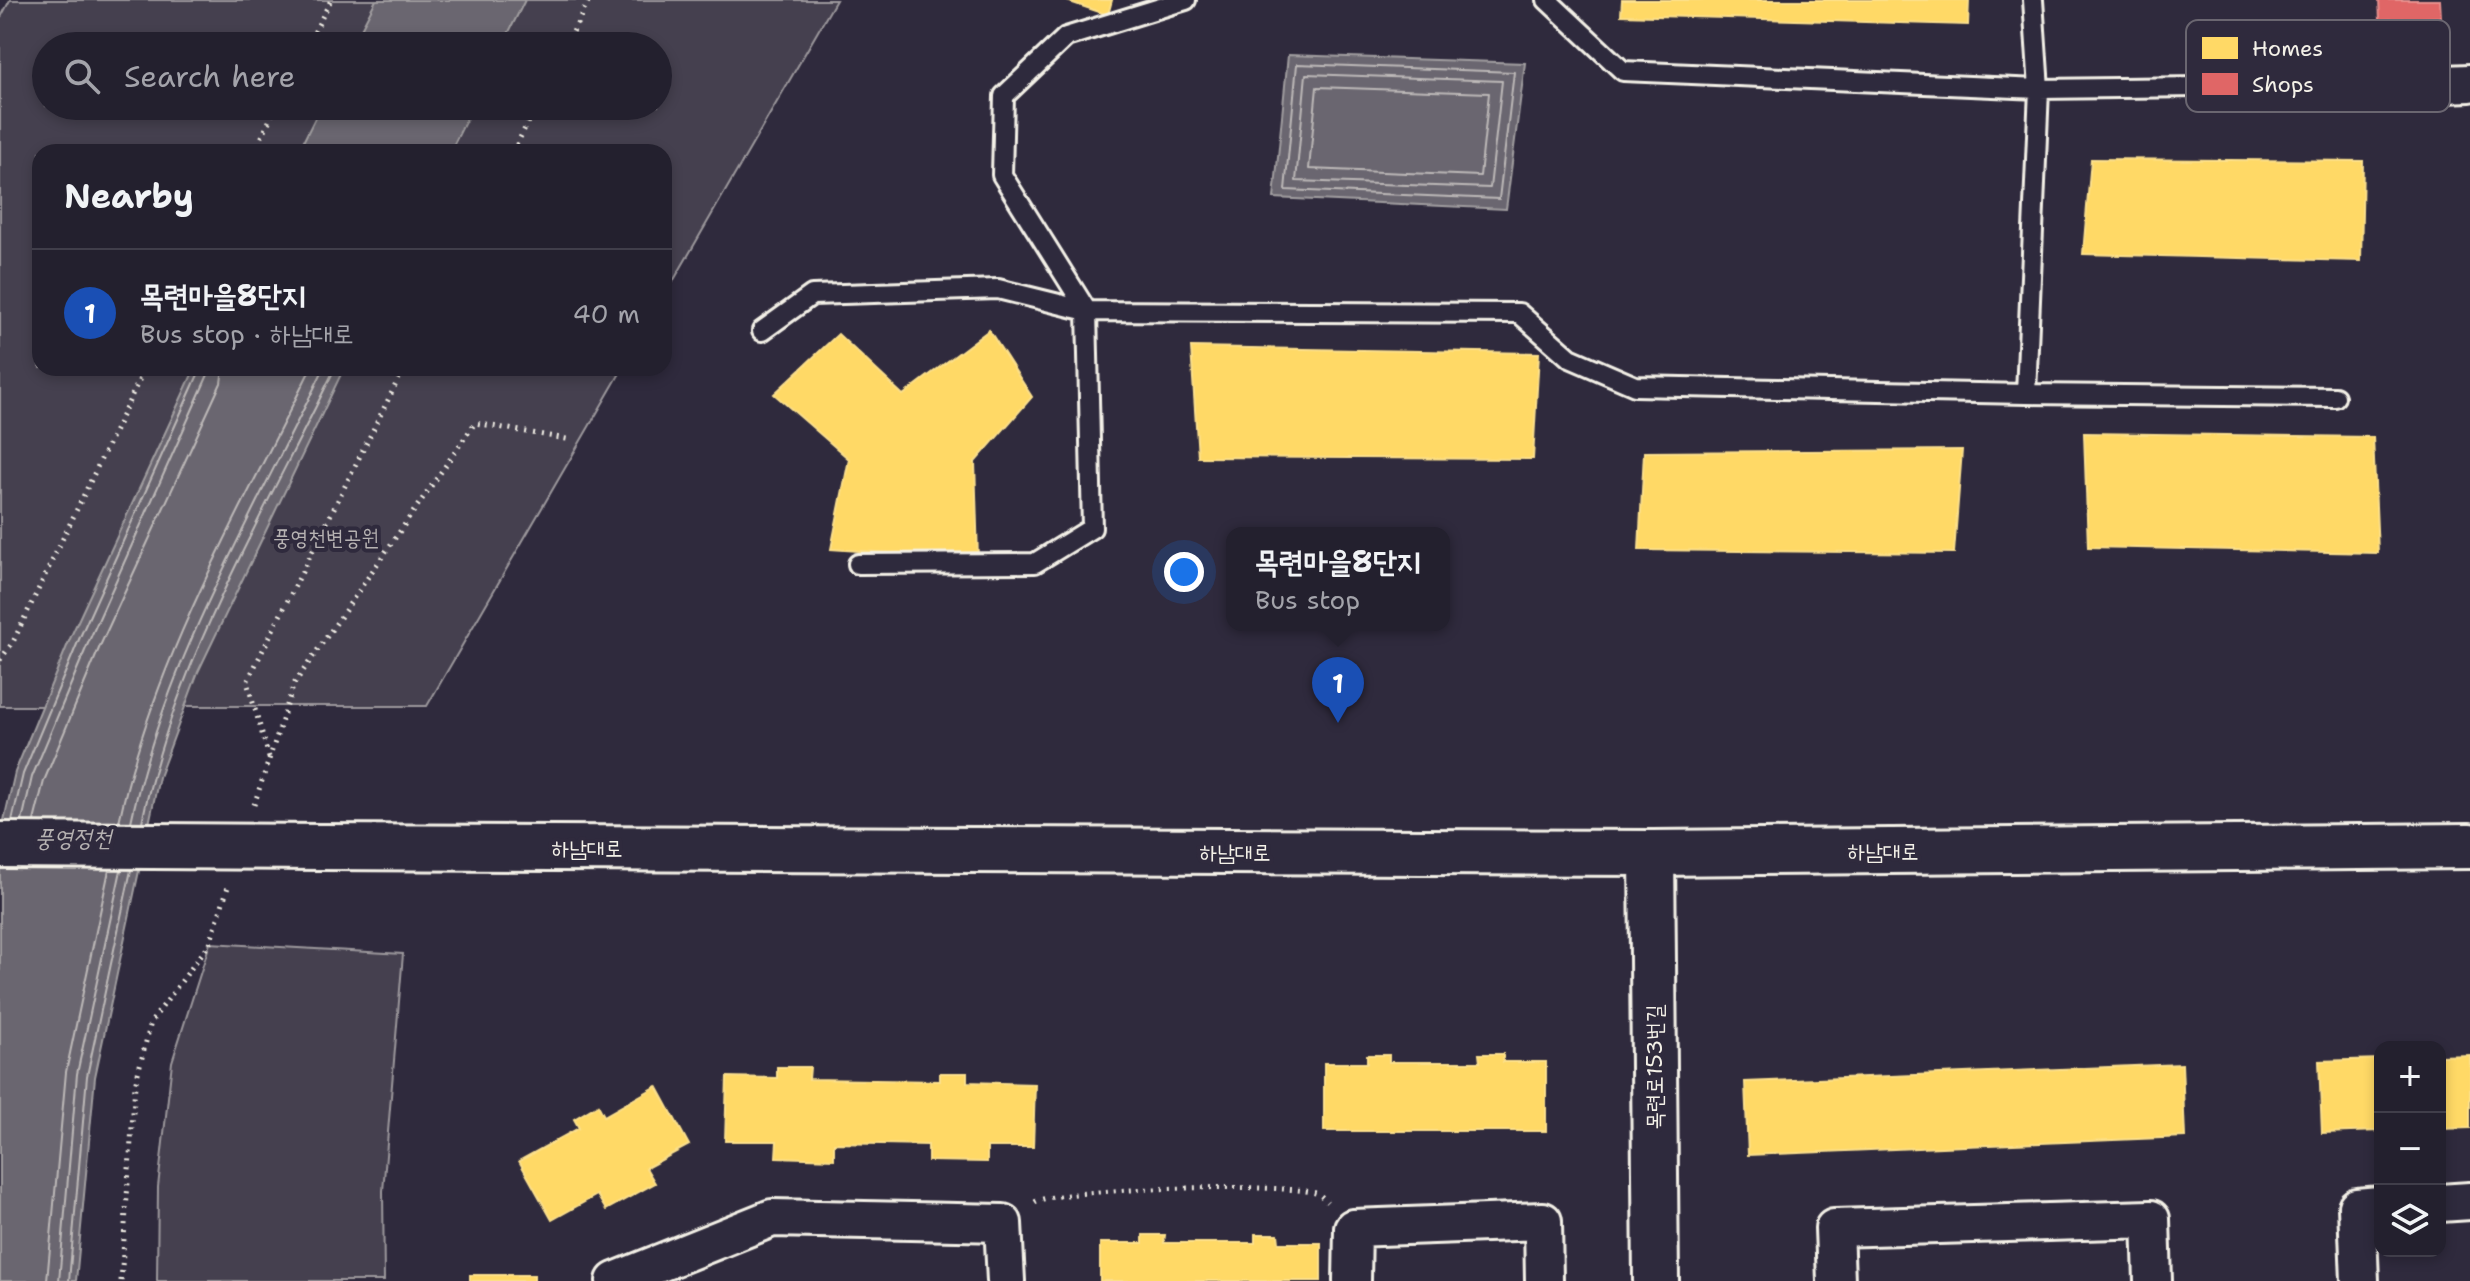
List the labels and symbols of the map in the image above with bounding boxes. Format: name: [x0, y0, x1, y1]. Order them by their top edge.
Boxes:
legend: [2186, 20, 2450, 112]
text: Homes: [2252, 34, 2323, 63]
text: Shops: [2252, 70, 2314, 99]
park label: 풍영천변공원: [273, 523, 379, 552]
your location: [1164, 552, 1204, 592]
pin: 1: [1312, 657, 1364, 723]
water label: 풍영정천: [34, 822, 114, 854]
street label: 하남대로: [552, 834, 622, 863]
street label: 하남대로: [1848, 837, 1918, 866]
street label: 하남대로: [1200, 838, 1270, 867]
street label: 목련로153번길: [1640, 1004, 1669, 1130]

